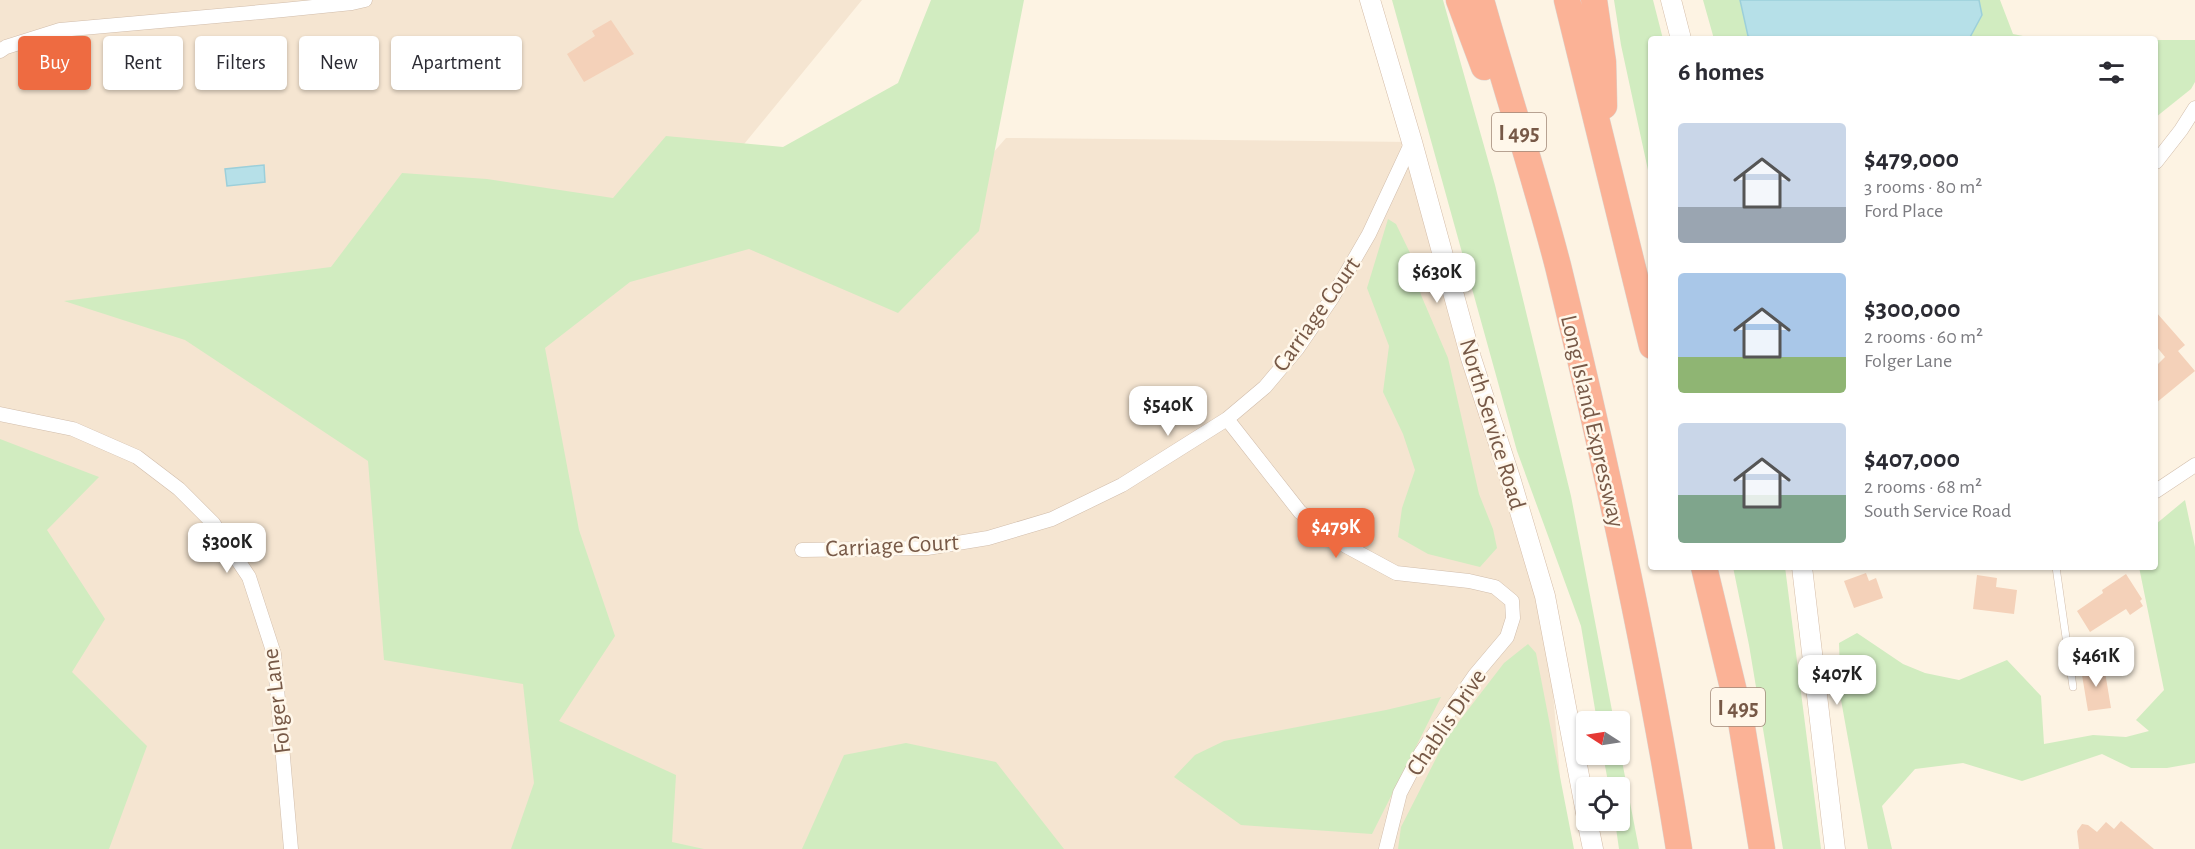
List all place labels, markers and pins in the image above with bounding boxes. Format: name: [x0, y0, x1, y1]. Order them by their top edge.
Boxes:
pin: $630K: [1395, 253, 1479, 304]
pin: $540K: [1126, 386, 1210, 437]
pin: $479K: [1294, 508, 1378, 559]
pin: $300K: [185, 523, 269, 574]
pin: $461K: [2054, 637, 2138, 688]
pin: $407K: [1795, 655, 1879, 706]

